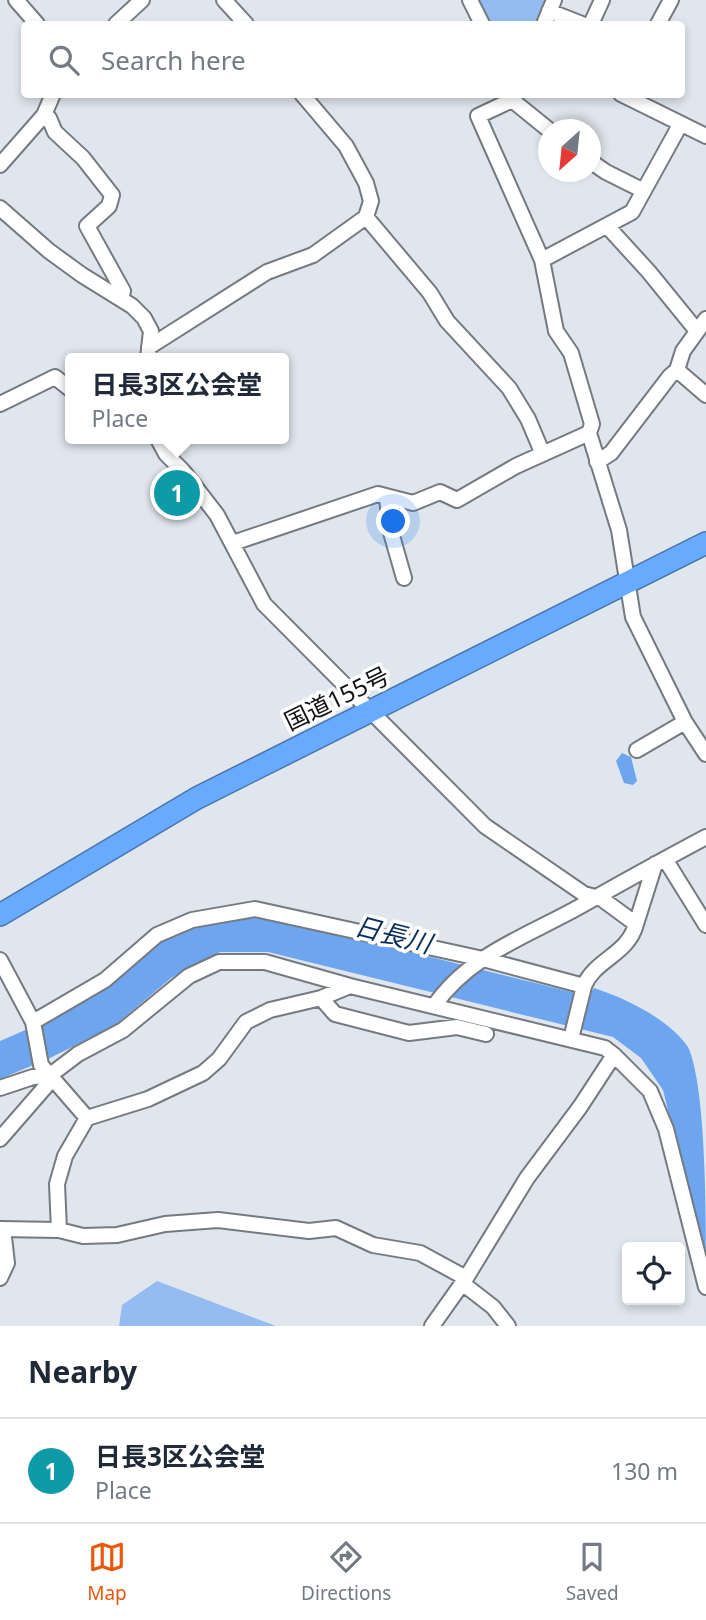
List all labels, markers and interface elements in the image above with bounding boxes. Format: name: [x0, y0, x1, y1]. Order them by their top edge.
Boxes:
search box: [21, 21, 685, 98]
icon: search: [45, 41, 83, 79]
text: Search here: [101, 42, 246, 78]
north arrow: [538, 119, 601, 182]
popup: [65, 353, 289, 444]
text: 日長3区公会堂: [92, 366, 262, 402]
text: Place: [92, 402, 148, 434]
pin: 1: [154, 467, 200, 519]
your location: [376, 504, 410, 538]
street label: 国道155号: [278, 658, 394, 737]
water label: 日長川: [351, 907, 438, 962]
map controls: [622, 1242, 685, 1305]
button: locate: [622, 1242, 685, 1305]
text: Nearby: [28, 1351, 137, 1392]
text: 日長3区公会堂: [95, 1438, 266, 1474]
text: 1: [44, 1455, 58, 1487]
text: 130 m: [611, 1455, 678, 1487]
text: Place: [95, 1474, 152, 1506]
tab: Map: [87, 1538, 127, 1606]
tab: Directions: [301, 1538, 391, 1606]
tab: Saved: [566, 1538, 619, 1606]

